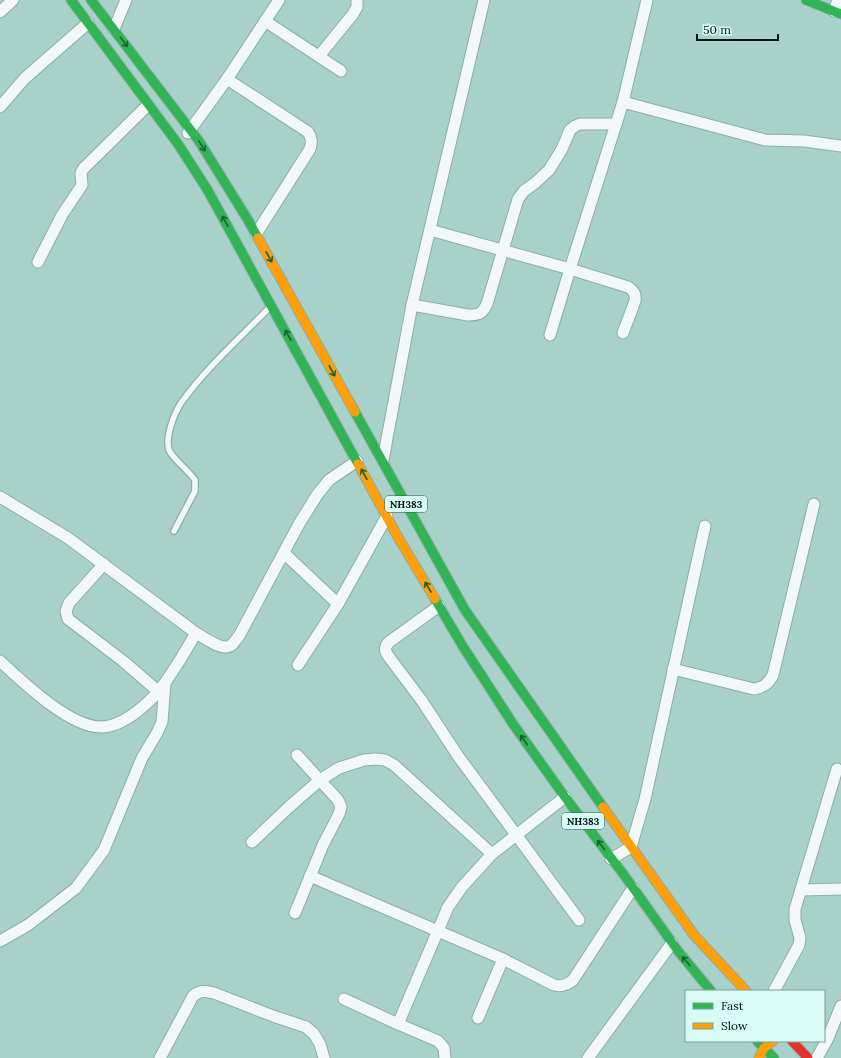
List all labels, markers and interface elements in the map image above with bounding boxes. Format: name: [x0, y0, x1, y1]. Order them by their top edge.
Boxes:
scale bar: [697, 16, 778, 42]
text: 50 m: [703, 22, 731, 37]
one-way arrow: [119, 36, 128, 47]
one-way arrow: [198, 140, 206, 151]
one-way arrow: [221, 216, 228, 228]
one-way arrow: [266, 251, 273, 263]
one-way arrow: [283, 329, 291, 341]
one-way arrow: [329, 364, 337, 376]
one-way arrow: [360, 468, 368, 480]
road number: NH383: [385, 496, 427, 512]
one-way arrow: [423, 581, 431, 593]
one-way arrow: [520, 735, 528, 746]
road number: NH383: [562, 813, 604, 829]
one-way arrow: [597, 840, 605, 851]
one-way arrow: [682, 956, 691, 967]
legend: [685, 990, 825, 1042]
text: Fast: [721, 998, 744, 1013]
text: Slow: [721, 1018, 748, 1033]

